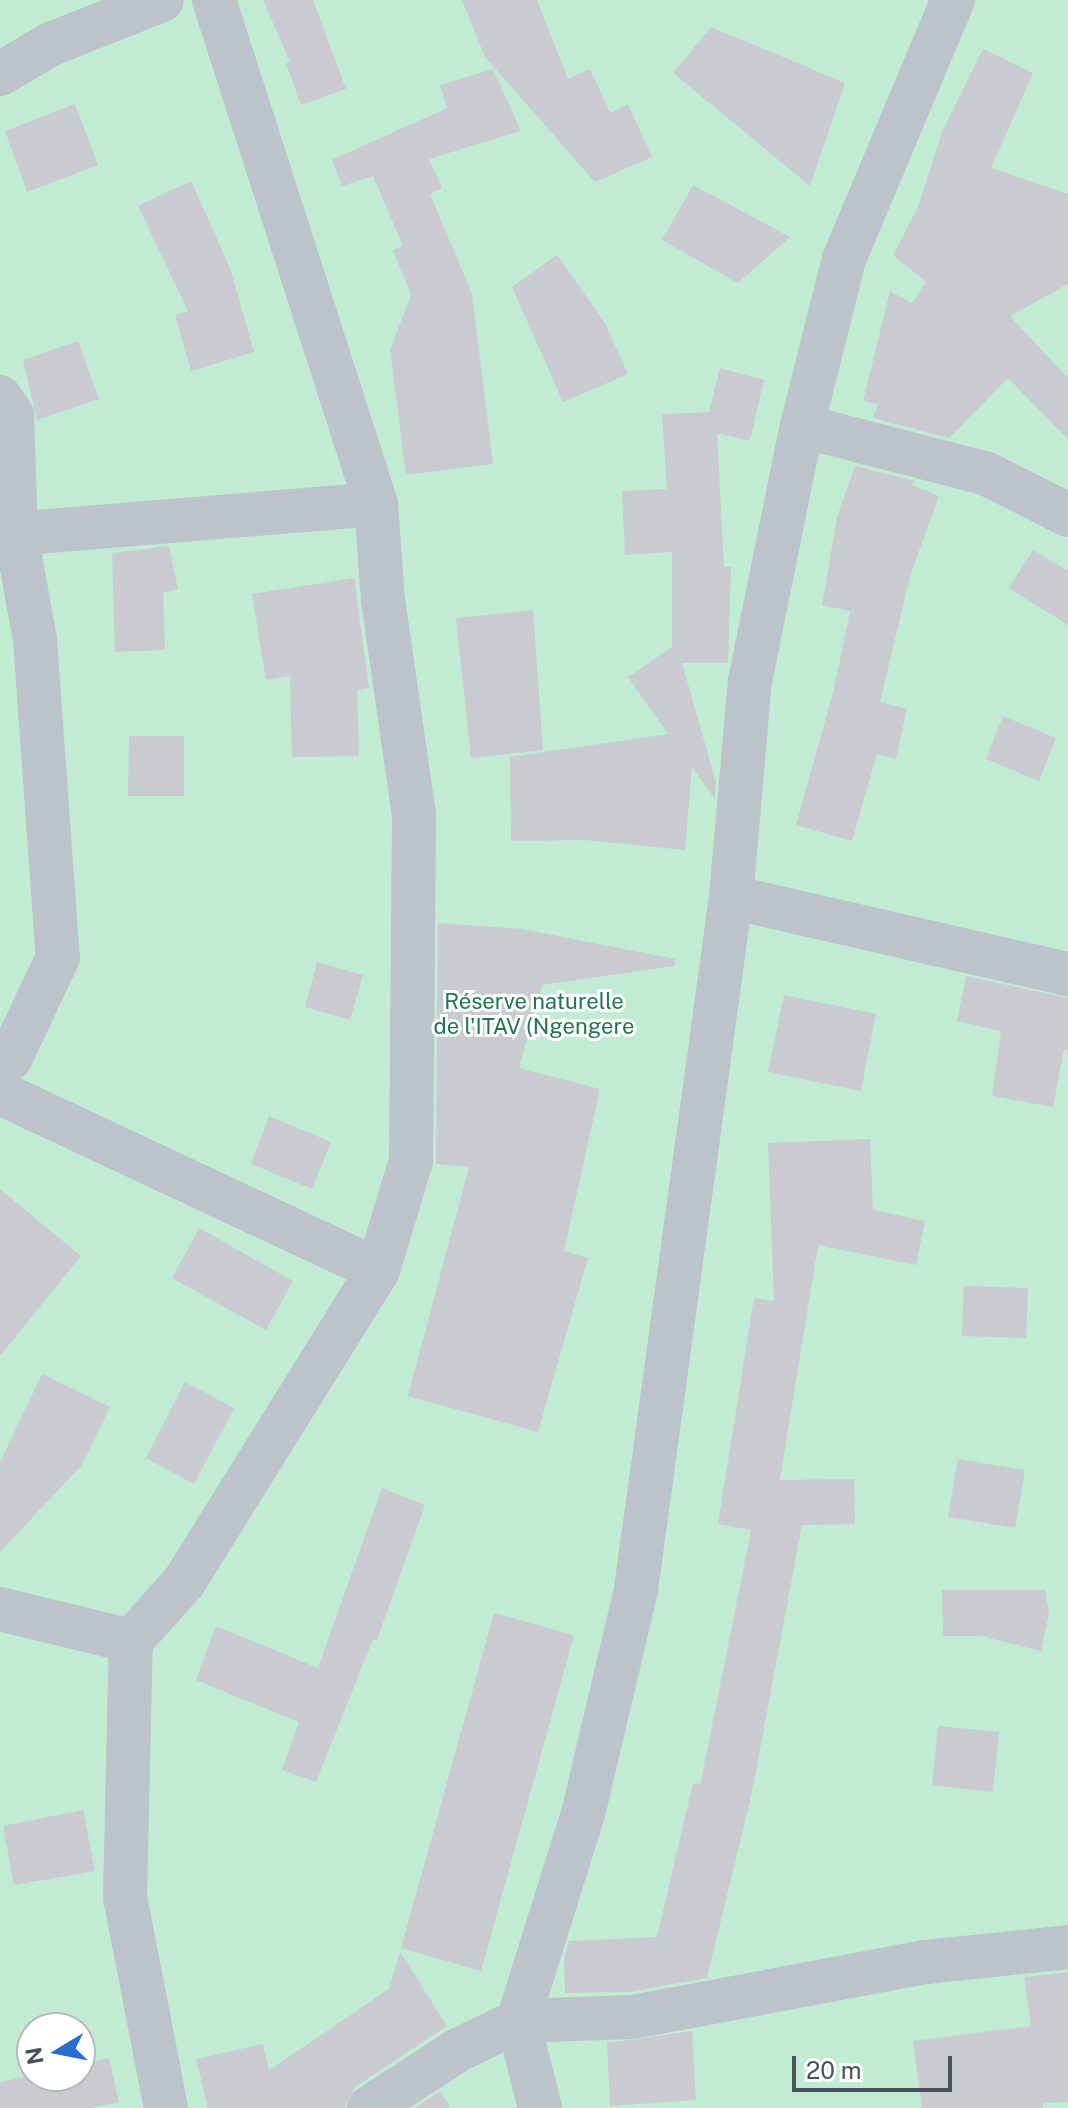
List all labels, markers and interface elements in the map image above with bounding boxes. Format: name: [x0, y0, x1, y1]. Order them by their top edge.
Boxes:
park label: Réserve naturelle de l'ITAV (Ngengere: [434, 988, 634, 1040]
north arrow: [16, 2012, 96, 2092]
scale bar: [796, 2040, 956, 2090]
text: N: [20, 2045, 49, 2067]
text: 20 m: [806, 2056, 862, 2084]

